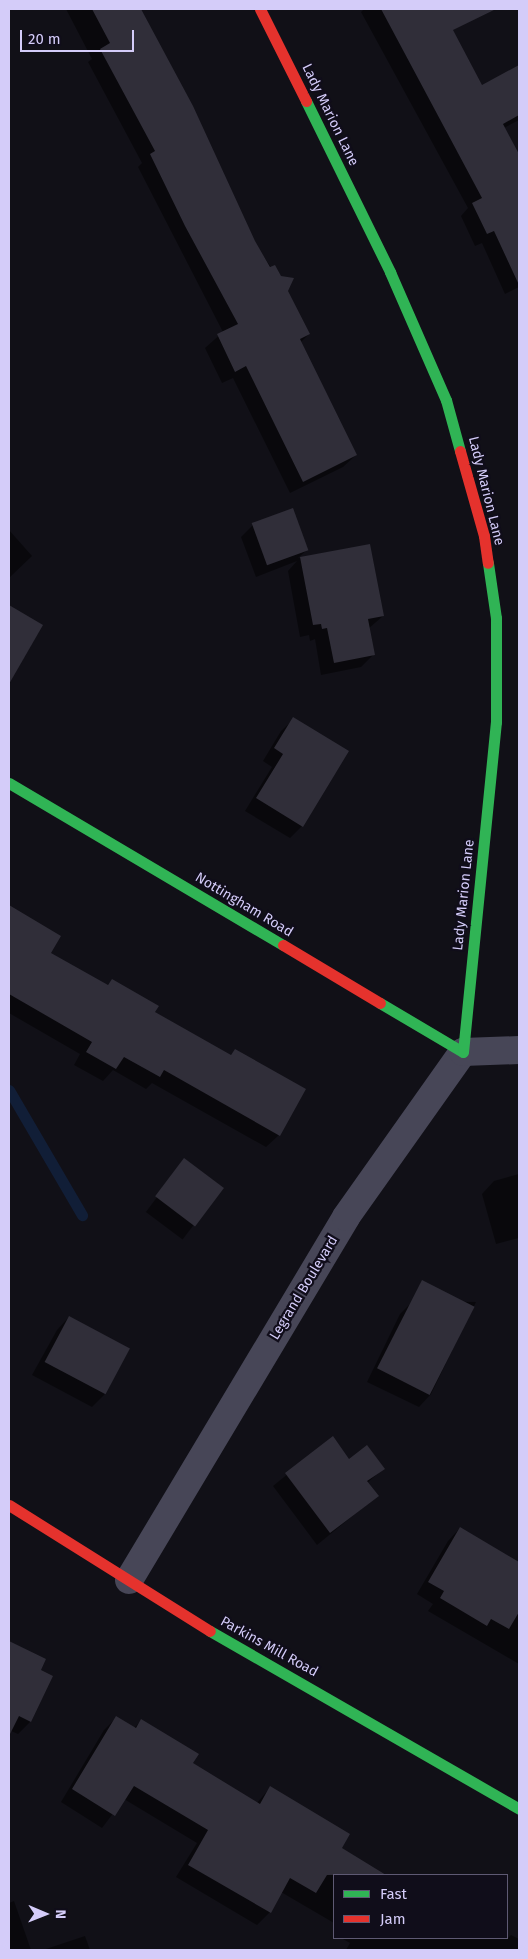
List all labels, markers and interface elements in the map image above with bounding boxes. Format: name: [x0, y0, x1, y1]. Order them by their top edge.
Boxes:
scale bar: [22, 20, 136, 52]
text: 20 m: [28, 30, 61, 48]
street label: Lady Marion Lane: [298, 61, 362, 169]
street label: Lady Marion Lane: [464, 435, 508, 547]
street label: Lady Marion Lane: [450, 839, 478, 951]
street label: Nottingham Road: [192, 869, 296, 941]
street label: Legrand Boulevard: [266, 1233, 342, 1343]
street label: Parkins Mill Road: [217, 1613, 321, 1681]
legend: [333, 1874, 508, 1939]
text: Fast: [380, 1885, 407, 1903]
north arrow: [20, 1889, 70, 1939]
text: N: [52, 1909, 69, 1919]
text: Jam: [380, 1910, 406, 1928]

